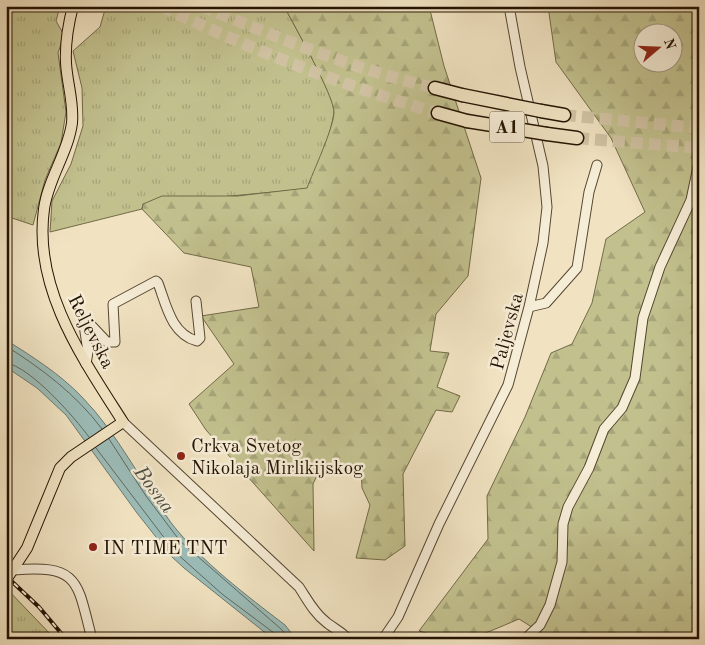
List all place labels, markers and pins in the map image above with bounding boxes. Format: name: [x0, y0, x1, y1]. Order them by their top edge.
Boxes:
place label: Crkva Svetog Nikolaja Mirlikijskog: [191, 438, 364, 479]
marker: Crkva Svetog Nikolaja Mirlikijskog: [175, 450, 187, 462]
place label: IN TIME TNT: [103, 540, 228, 559]
marker: IN TIME TNT: [87, 541, 99, 553]

